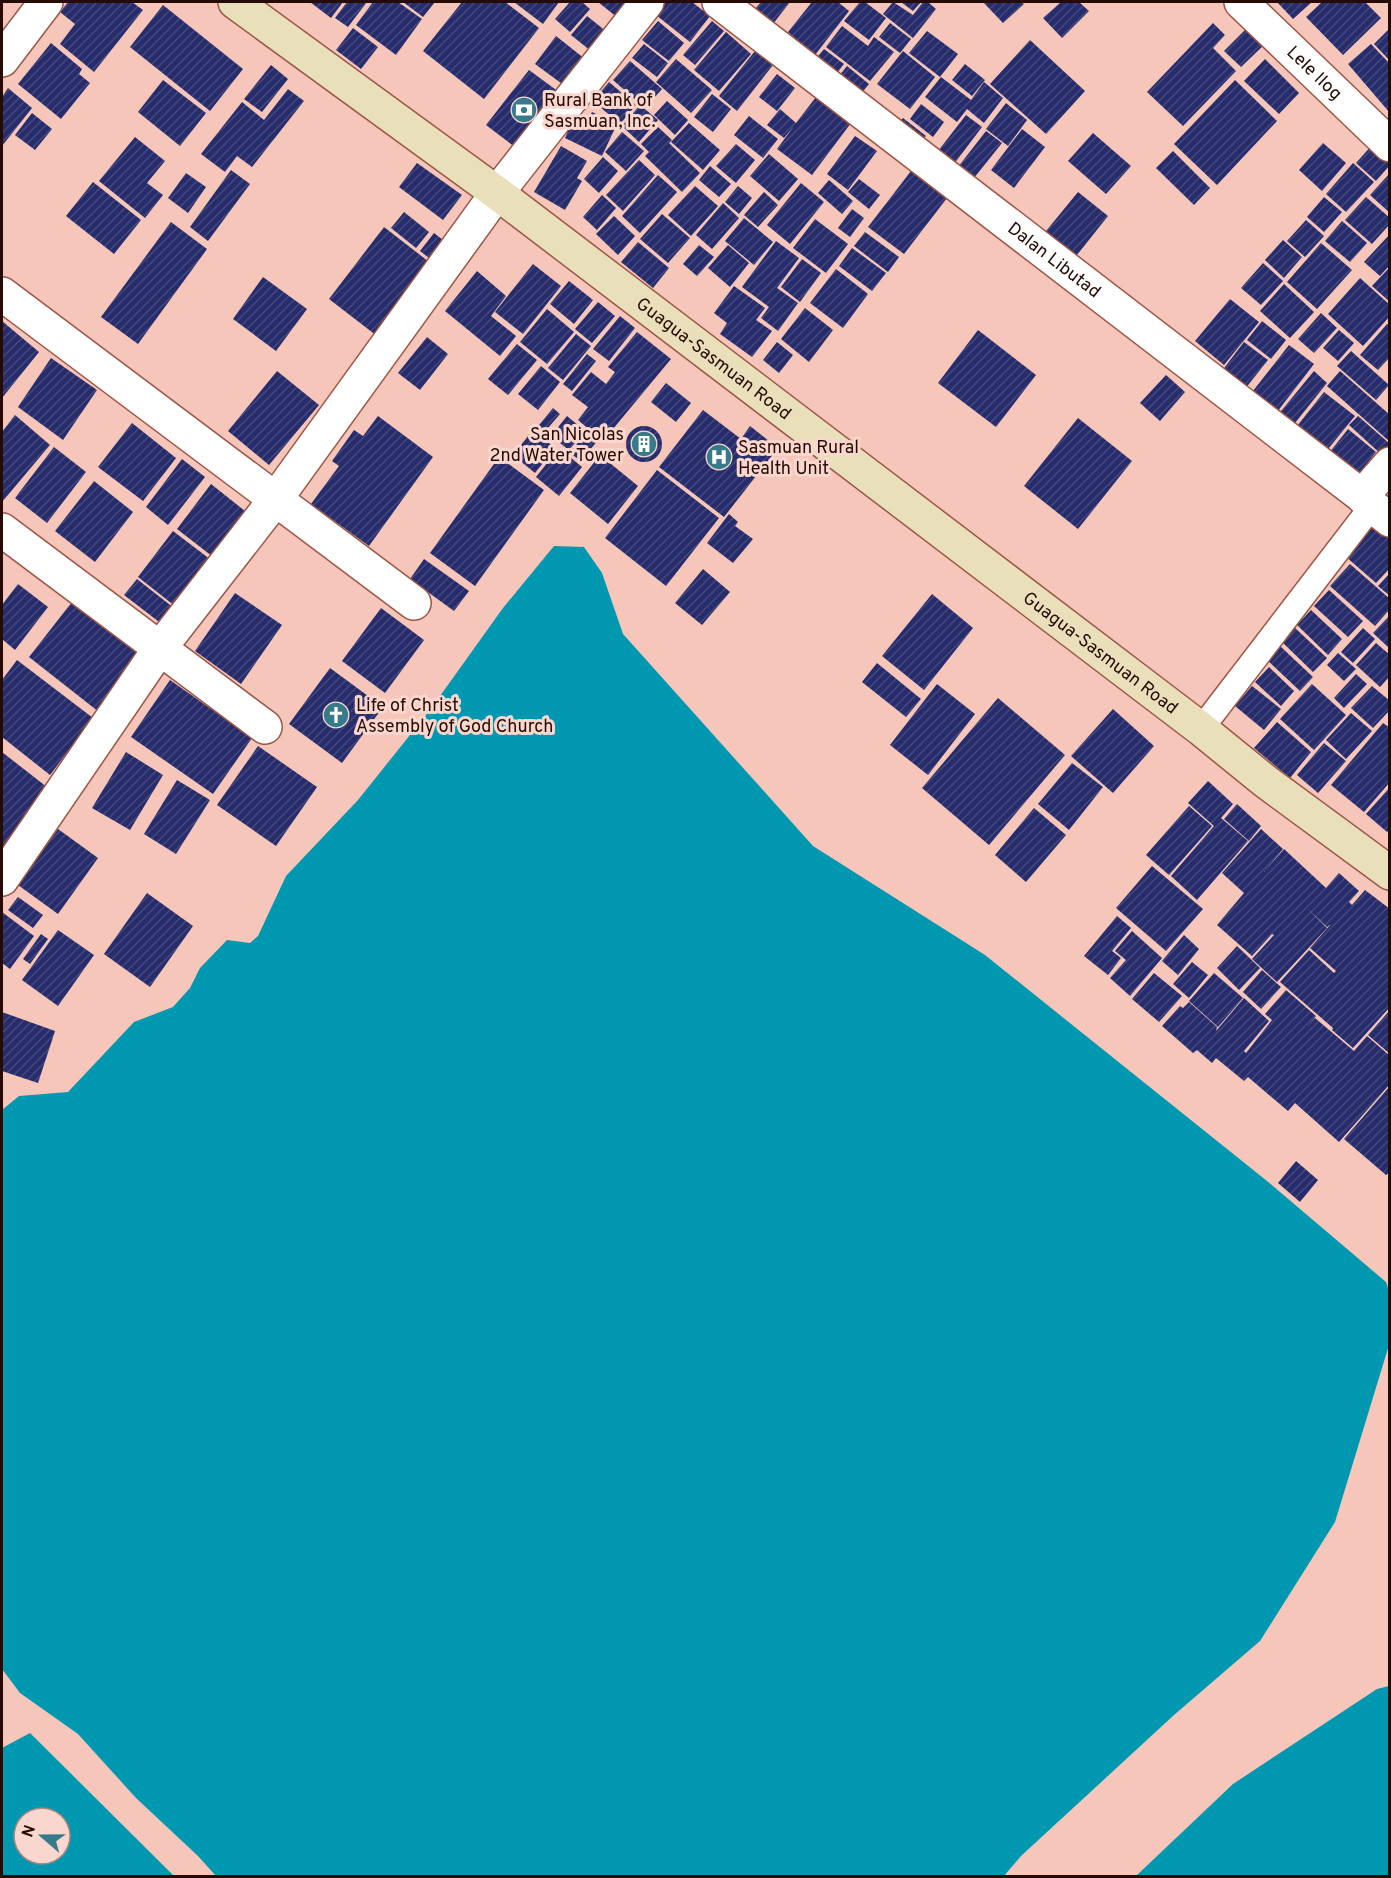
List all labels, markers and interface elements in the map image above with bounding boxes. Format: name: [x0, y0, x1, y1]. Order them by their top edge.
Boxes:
street label: Lele Ilog: [1281, 42, 1346, 106]
place label: Rural Bank of Sasmuan, Inc.: [544, 90, 656, 134]
bank icon: Rural Bank of Sasmuan, Inc.: [509, 95, 539, 125]
street label: Dalan Libutad: [1002, 218, 1105, 304]
street label: Guagua-Sasmuan Road: [631, 293, 795, 426]
place label: San Nicolas 2nd Water Tower: [489, 424, 624, 468]
building icon: San Nicolas 2nd Water Tower: [629, 429, 659, 459]
place label: Sasmuan Rural Health Unit: [738, 437, 859, 481]
hospital icon: Sasmuan Rural Health Unit: [704, 442, 734, 472]
street label: Guagua-Sasmuan Road: [1018, 587, 1182, 720]
place label: Life of Christ Assembly of God Church: [356, 695, 553, 739]
church icon: Life of Christ Assembly of God Church: [321, 700, 351, 730]
north arrow: [12, 1806, 72, 1866]
text: N: [18, 1823, 41, 1840]

